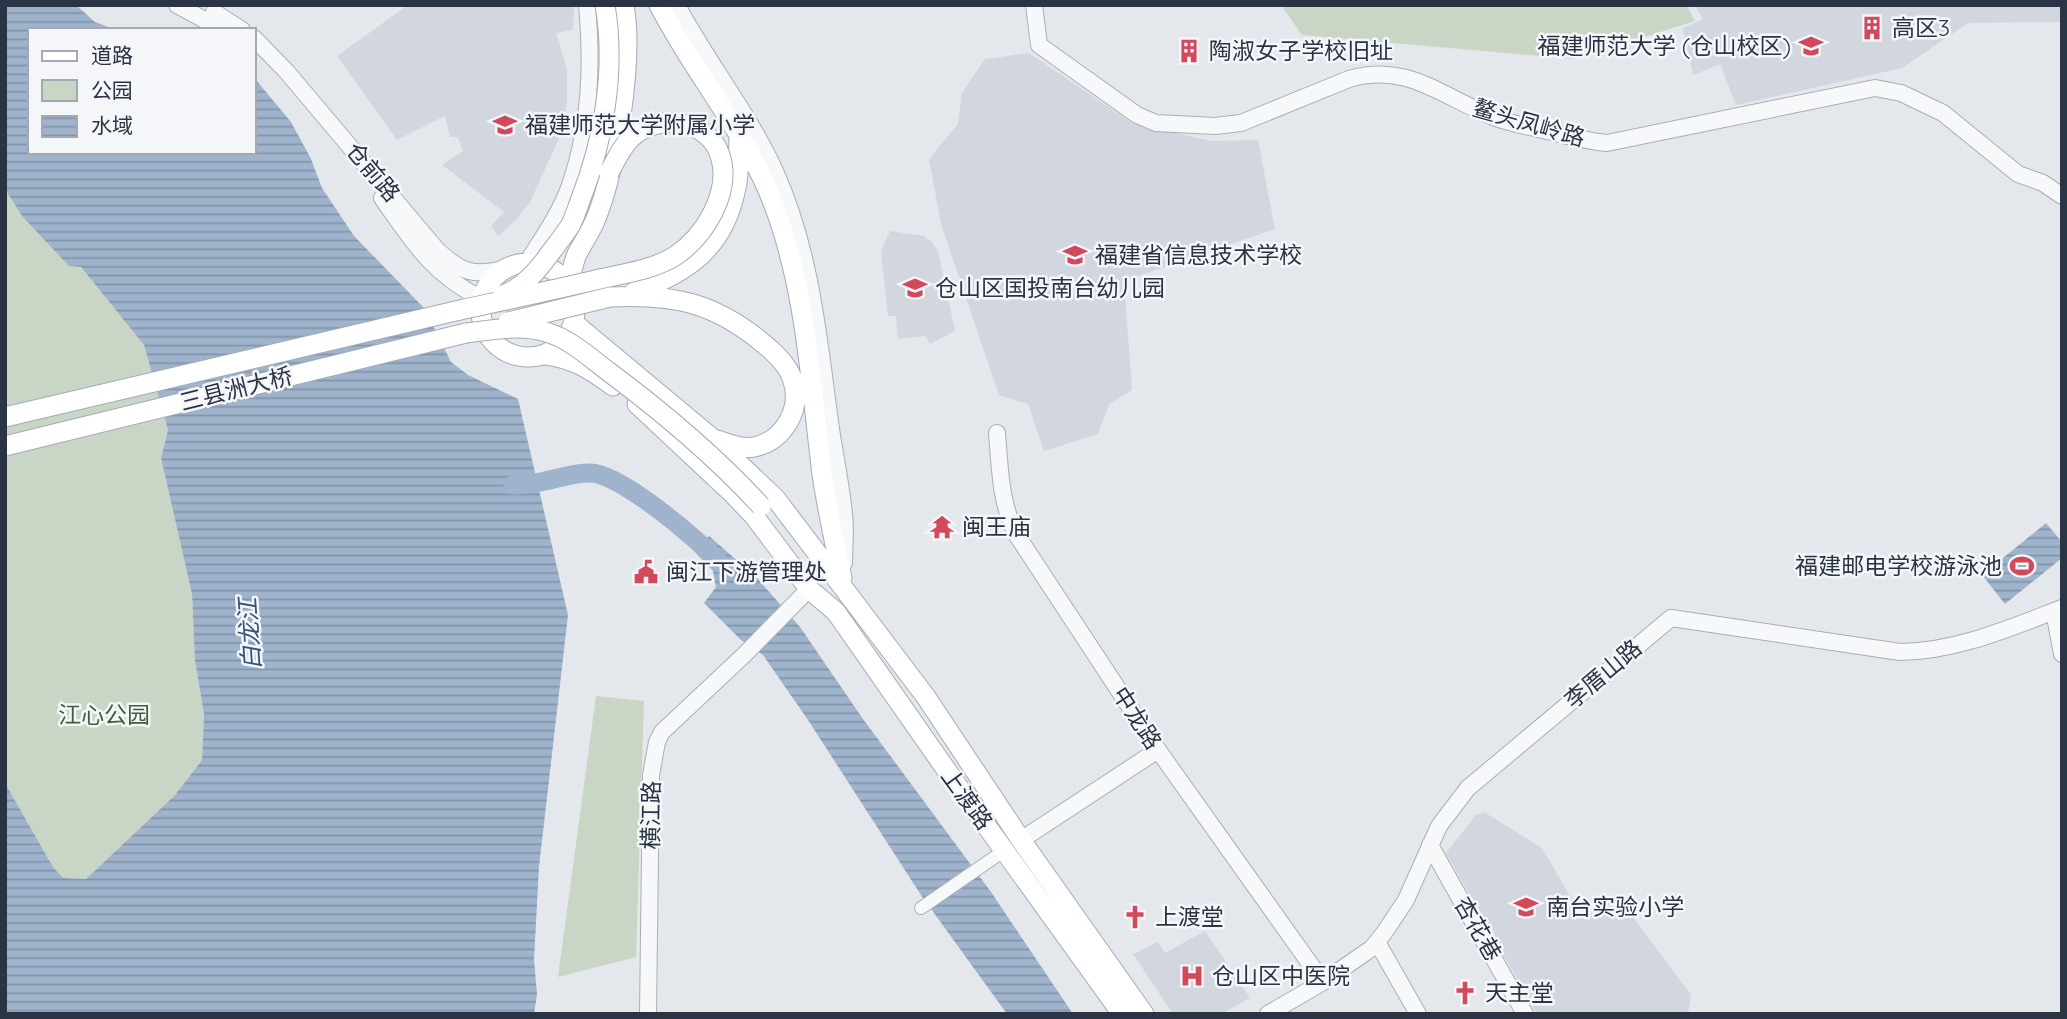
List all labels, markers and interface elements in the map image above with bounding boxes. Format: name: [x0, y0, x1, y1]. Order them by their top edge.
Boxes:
place label: 高区3: [1892, 13, 1950, 42]
building icon: 高区3: [1858, 14, 1886, 42]
legend: [28, 28, 256, 154]
place label: 福建师范大学 (仓山校区): [1538, 31, 1791, 60]
school or university icon: 福建师范大学 (仓山校区): [1797, 32, 1825, 60]
place label: 陶淑女子学校旧址: [1209, 36, 1393, 65]
building icon: 陶淑女子学校旧址: [1175, 37, 1203, 65]
text: 道路: [91, 42, 133, 68]
text: 公园: [91, 77, 133, 103]
street label: 鳌头凤岭路: [1470, 93, 1588, 152]
place label: 福建师范大学附属小学: [525, 110, 755, 139]
school or university icon: 福建师范大学附属小学: [491, 111, 519, 139]
text: 水域: [91, 112, 133, 138]
street label: 仓前路: [340, 136, 407, 207]
place label: 福建省信息技术学校: [1095, 240, 1302, 269]
school or university icon: 福建省信息技术学校: [1061, 241, 1089, 269]
place label: 仓山区国投南台幼儿园: [935, 273, 1165, 302]
school or university icon: 仓山区国投南台幼儿园: [901, 274, 929, 302]
street label: 三县洲大桥: [177, 361, 295, 416]
place label: 闽王庙: [962, 512, 1031, 541]
temple icon: 闽王庙: [928, 513, 956, 541]
place label: 福建邮电学校游泳池: [1795, 551, 2002, 580]
sports icon: 福建邮电学校游泳池: [2008, 552, 2036, 580]
place label: 闽江下游管理处: [666, 557, 827, 586]
public building icon: 闽江下游管理处: [632, 558, 660, 586]
water label: 白龙江: [231, 594, 266, 671]
street label: 李厝山路: [1558, 633, 1647, 714]
street label: 中龙路: [1106, 681, 1168, 755]
park label: 江心公园: [58, 700, 150, 729]
street label: 上渡路: [935, 762, 999, 835]
street label: 横江路: [635, 780, 666, 850]
street label: 杏花巷: [1449, 892, 1508, 966]
place label: 南台实验小学: [1546, 892, 1684, 921]
school or university icon: 南台实验小学: [1512, 893, 1540, 921]
place label: 上渡堂: [1155, 902, 1224, 931]
church icon: 上渡堂: [1121, 903, 1149, 931]
place label: 仓山区中医院: [1212, 961, 1350, 990]
hospital icon: 仓山区中医院: [1178, 962, 1206, 990]
place label: 天主堂: [1485, 978, 1554, 1007]
church icon: 天主堂: [1451, 979, 1479, 1007]

